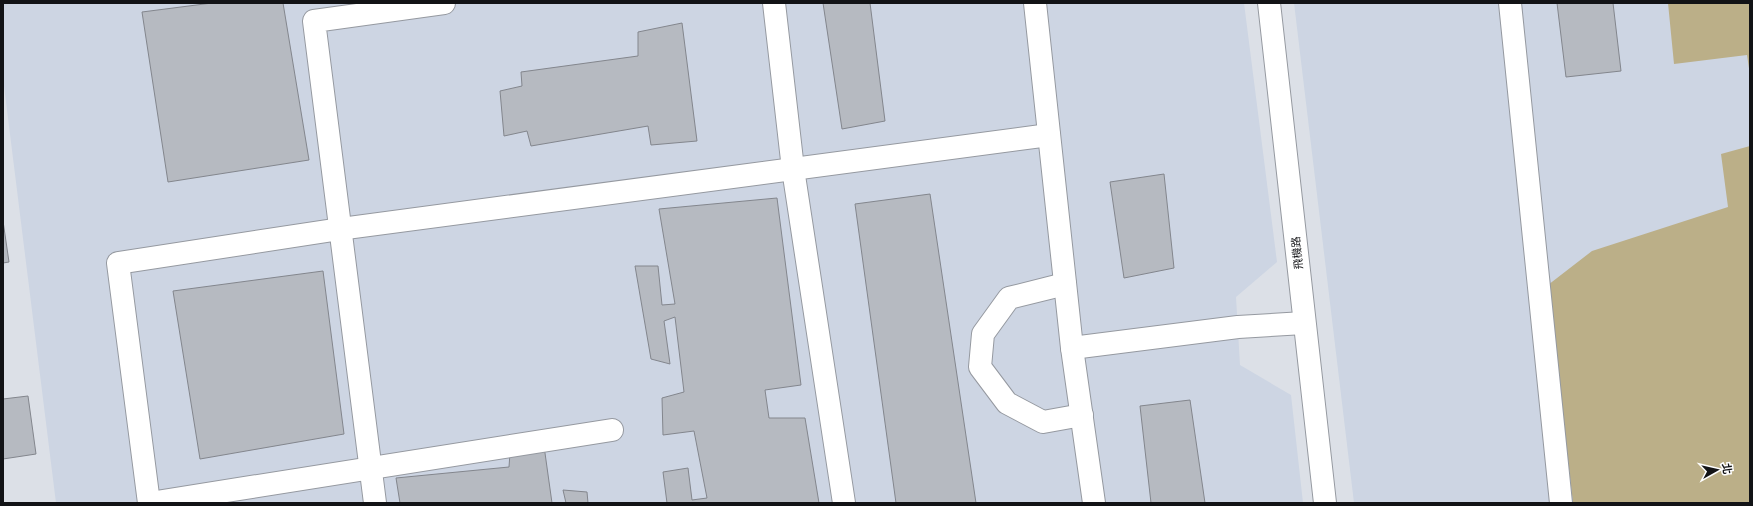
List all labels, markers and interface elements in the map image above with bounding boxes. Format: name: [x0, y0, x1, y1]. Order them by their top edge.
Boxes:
street label: 飛機路: [1288, 236, 1306, 270]
north arrow: [1697, 450, 1737, 490]
text: 北: [1719, 462, 1735, 475]

